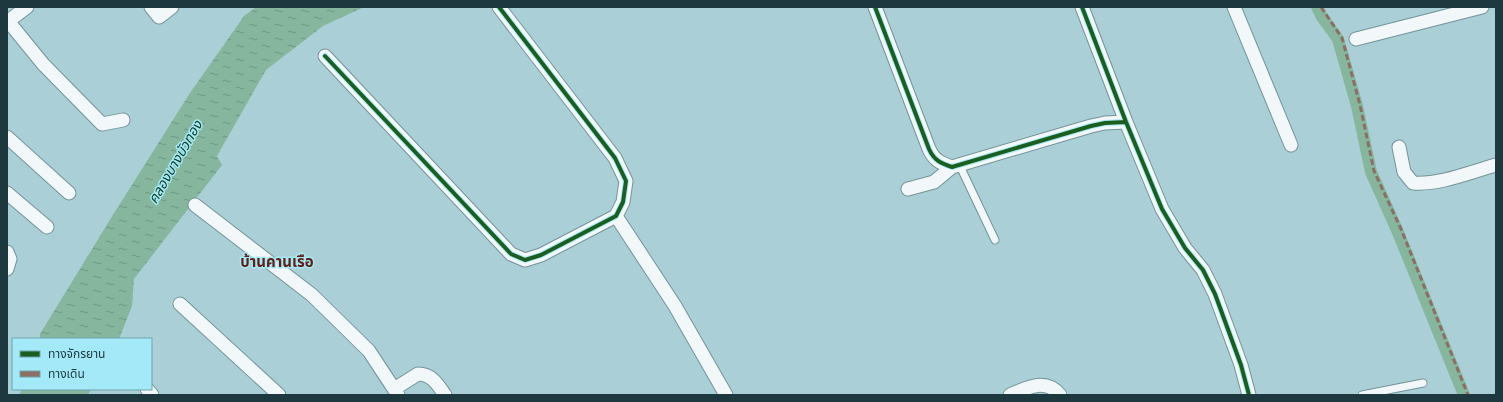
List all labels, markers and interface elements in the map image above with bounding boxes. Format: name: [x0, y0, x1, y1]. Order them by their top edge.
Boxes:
water label: คลองบางบัวทอง: [144, 116, 206, 206]
district label: บ้านคานเรือ: [240, 252, 314, 271]
legend: [12, 338, 152, 390]
text: ทางจักรยาน: [48, 346, 105, 361]
text: ทางเดิน: [48, 366, 85, 381]

